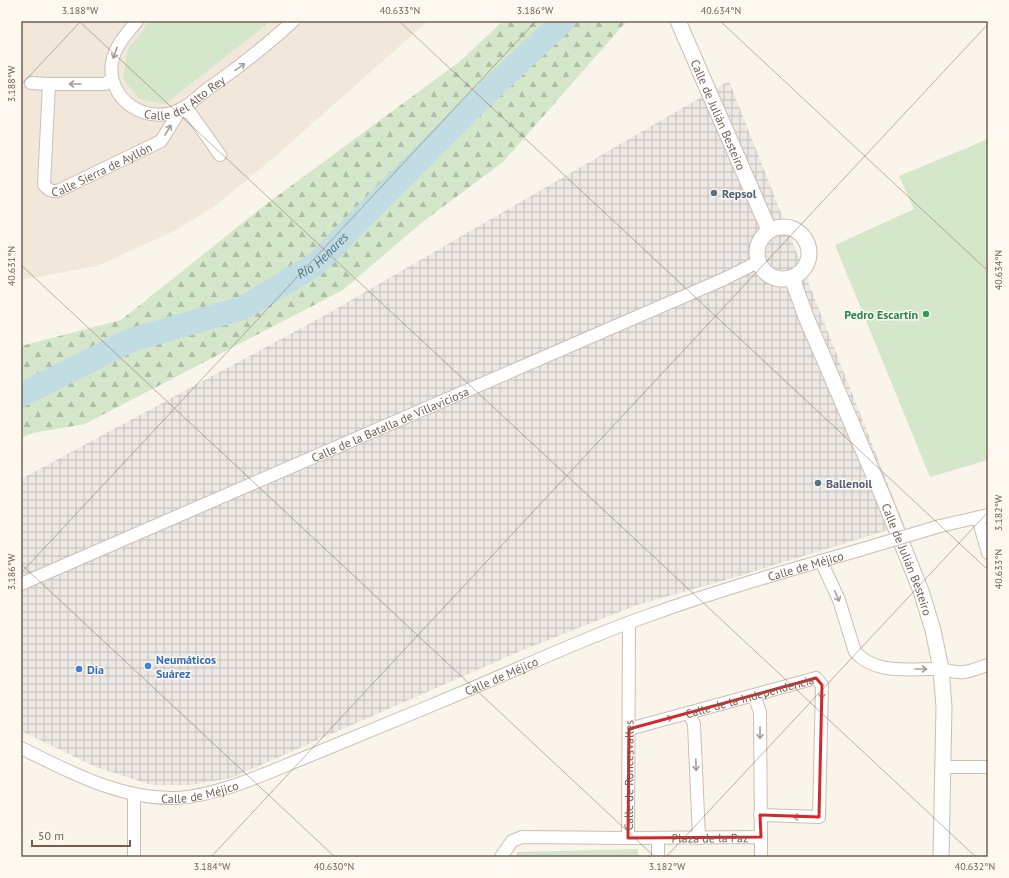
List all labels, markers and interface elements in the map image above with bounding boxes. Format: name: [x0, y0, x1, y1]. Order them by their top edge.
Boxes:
text: 3.188°W: [62, 4, 99, 17]
text: 40.633°N: [380, 4, 420, 17]
text: 3.186°W: [517, 4, 554, 17]
text: 40.634°N: [701, 4, 741, 17]
one-way arrow: [111, 46, 118, 59]
street label: Calle de Julián Besteiro: [688, 57, 749, 172]
one-way arrow: [234, 63, 245, 71]
text: 3.188°W: [5, 65, 18, 102]
street label: Calle del Alto Rey: [143, 72, 228, 122]
one-way arrow: [69, 80, 82, 88]
one-way arrow: [164, 125, 172, 136]
street label: Calle Sierra de Ayllón: [51, 139, 154, 199]
place label: Repsol: [722, 186, 757, 201]
marker: Repsol: [709, 188, 719, 198]
water label: Río Henares: [293, 228, 352, 282]
text: 40.631°N: [5, 246, 18, 286]
text: 40.634°N: [992, 250, 1005, 290]
place label: Pedro Escartín: [844, 307, 918, 322]
marker: Pedro Escartín: [921, 309, 931, 319]
street label: Calle de la Batalla de Villaviciosa: [309, 383, 471, 465]
place label: Ballenoil: [826, 476, 872, 491]
marker: Ballenoil: [813, 478, 823, 488]
text: 3.182°W: [992, 494, 1005, 531]
street label: Calle de Julián Besteiro: [879, 501, 936, 617]
street label: Calle de Méjico: [766, 547, 845, 584]
text: 40.633°N: [992, 549, 1005, 589]
text: 3.186°W: [5, 553, 18, 590]
one-way arrow: [834, 589, 842, 601]
place label: Neumáticos Suárez: [156, 652, 216, 681]
street label: Calle de Méjico: [462, 653, 540, 698]
marker: Neumáticos Suárez: [143, 661, 153, 671]
place label: Dia: [87, 662, 104, 677]
marker: Dia: [74, 664, 84, 674]
one-way arrow: [914, 665, 927, 673]
street label: Calle de la Independencia: [683, 671, 816, 721]
one-way arrow: [818, 686, 826, 699]
one-way arrow: [660, 715, 673, 722]
street label: Calle de Roncesvalles: [621, 720, 636, 831]
one-way arrow: [756, 726, 764, 739]
one-way arrow: [692, 758, 700, 771]
street label: Calle de Méjico: [161, 777, 240, 806]
one-way arrow: [793, 813, 806, 820]
scale bar: [32, 822, 130, 848]
text: 50 m: [38, 828, 64, 843]
street label: Plaza de la Paz: [672, 830, 748, 845]
text: 3.184°W: [194, 860, 231, 873]
text: 40.630°N: [314, 860, 354, 873]
text: 3.182°W: [649, 860, 686, 873]
text: 40.632°N: [955, 860, 995, 873]

